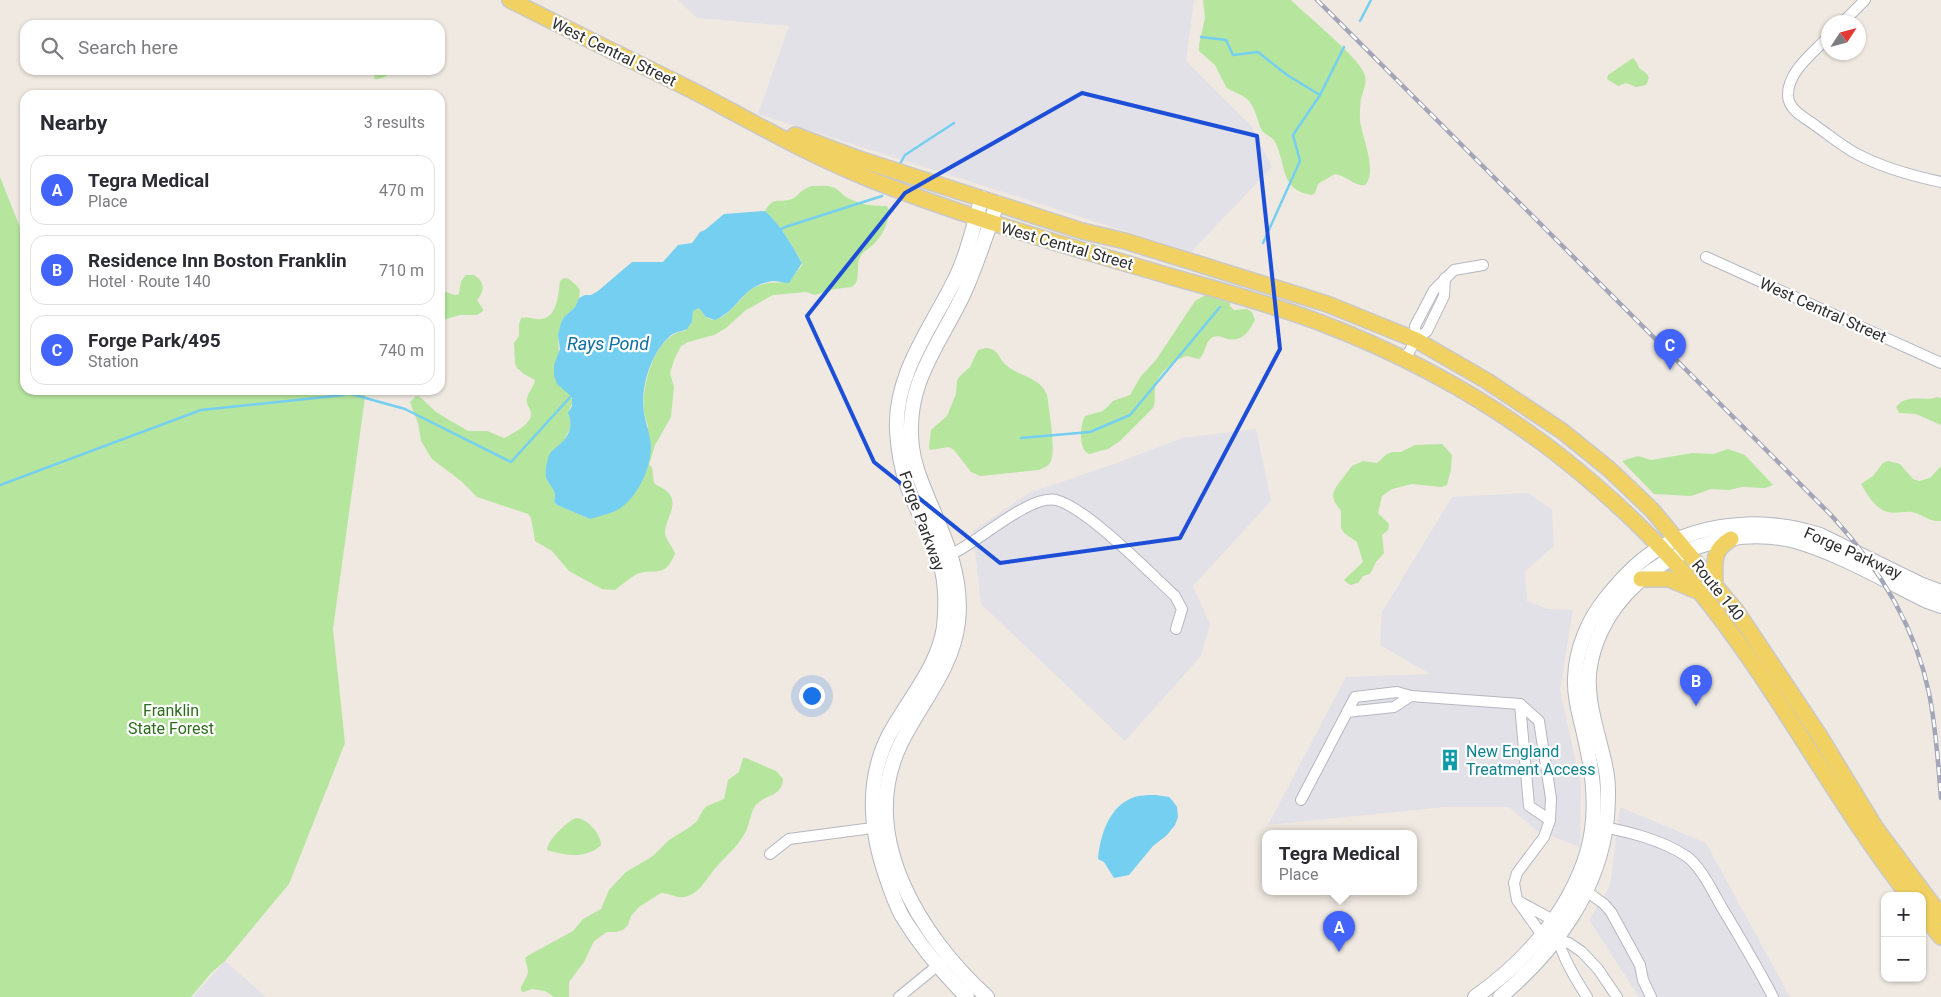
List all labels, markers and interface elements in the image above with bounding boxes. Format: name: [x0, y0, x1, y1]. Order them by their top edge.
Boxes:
street label: West Central Street: [548, 13, 680, 91]
north arrow: [1821, 15, 1866, 60]
search box: [20, 20, 445, 75]
icon: search: [38, 34, 66, 62]
text: Search here: [78, 36, 178, 59]
text: Nearby: [40, 111, 107, 135]
text: 3 results: [364, 113, 425, 132]
text: Tegra Medical: [88, 169, 209, 192]
text: A: [52, 181, 62, 200]
text: 470 m: [379, 181, 424, 200]
text: Place: [88, 192, 128, 211]
street label: West Central Street: [999, 218, 1135, 274]
text: Residence Inn Boston Franklin: [88, 249, 347, 272]
text: B: [52, 261, 62, 280]
text: 710 m: [379, 261, 424, 280]
text: Hotel · Route 140: [88, 272, 211, 291]
street label: West Central Street: [1757, 274, 1889, 346]
text: Forge Park/495: [88, 329, 221, 352]
pin: C: [1654, 329, 1686, 370]
water label: Rays Pond: [567, 333, 650, 354]
text: C: [52, 341, 62, 360]
text: 740 m: [379, 341, 424, 360]
text: Station: [88, 352, 139, 371]
street label: Forge Parkway: [895, 468, 949, 574]
street label: Forge Parkway: [1801, 523, 1905, 583]
street label: Route 140: [1688, 556, 1748, 624]
pin: B: [1680, 665, 1712, 706]
your location: [799, 683, 825, 709]
park label: Franklin State Forest: [128, 701, 214, 738]
place label: New England Treatment Access: [1466, 742, 1595, 779]
building icon: New England Treatment Access: [1437, 747, 1463, 773]
popup: [1262, 830, 1417, 895]
text: Tegra Medical: [1279, 842, 1400, 865]
text: Place: [1279, 865, 1318, 884]
map controls: [1881, 892, 1926, 982]
button: +: [1881, 892, 1926, 937]
pin: A: [1323, 911, 1355, 952]
button: −: [1881, 937, 1926, 982]

